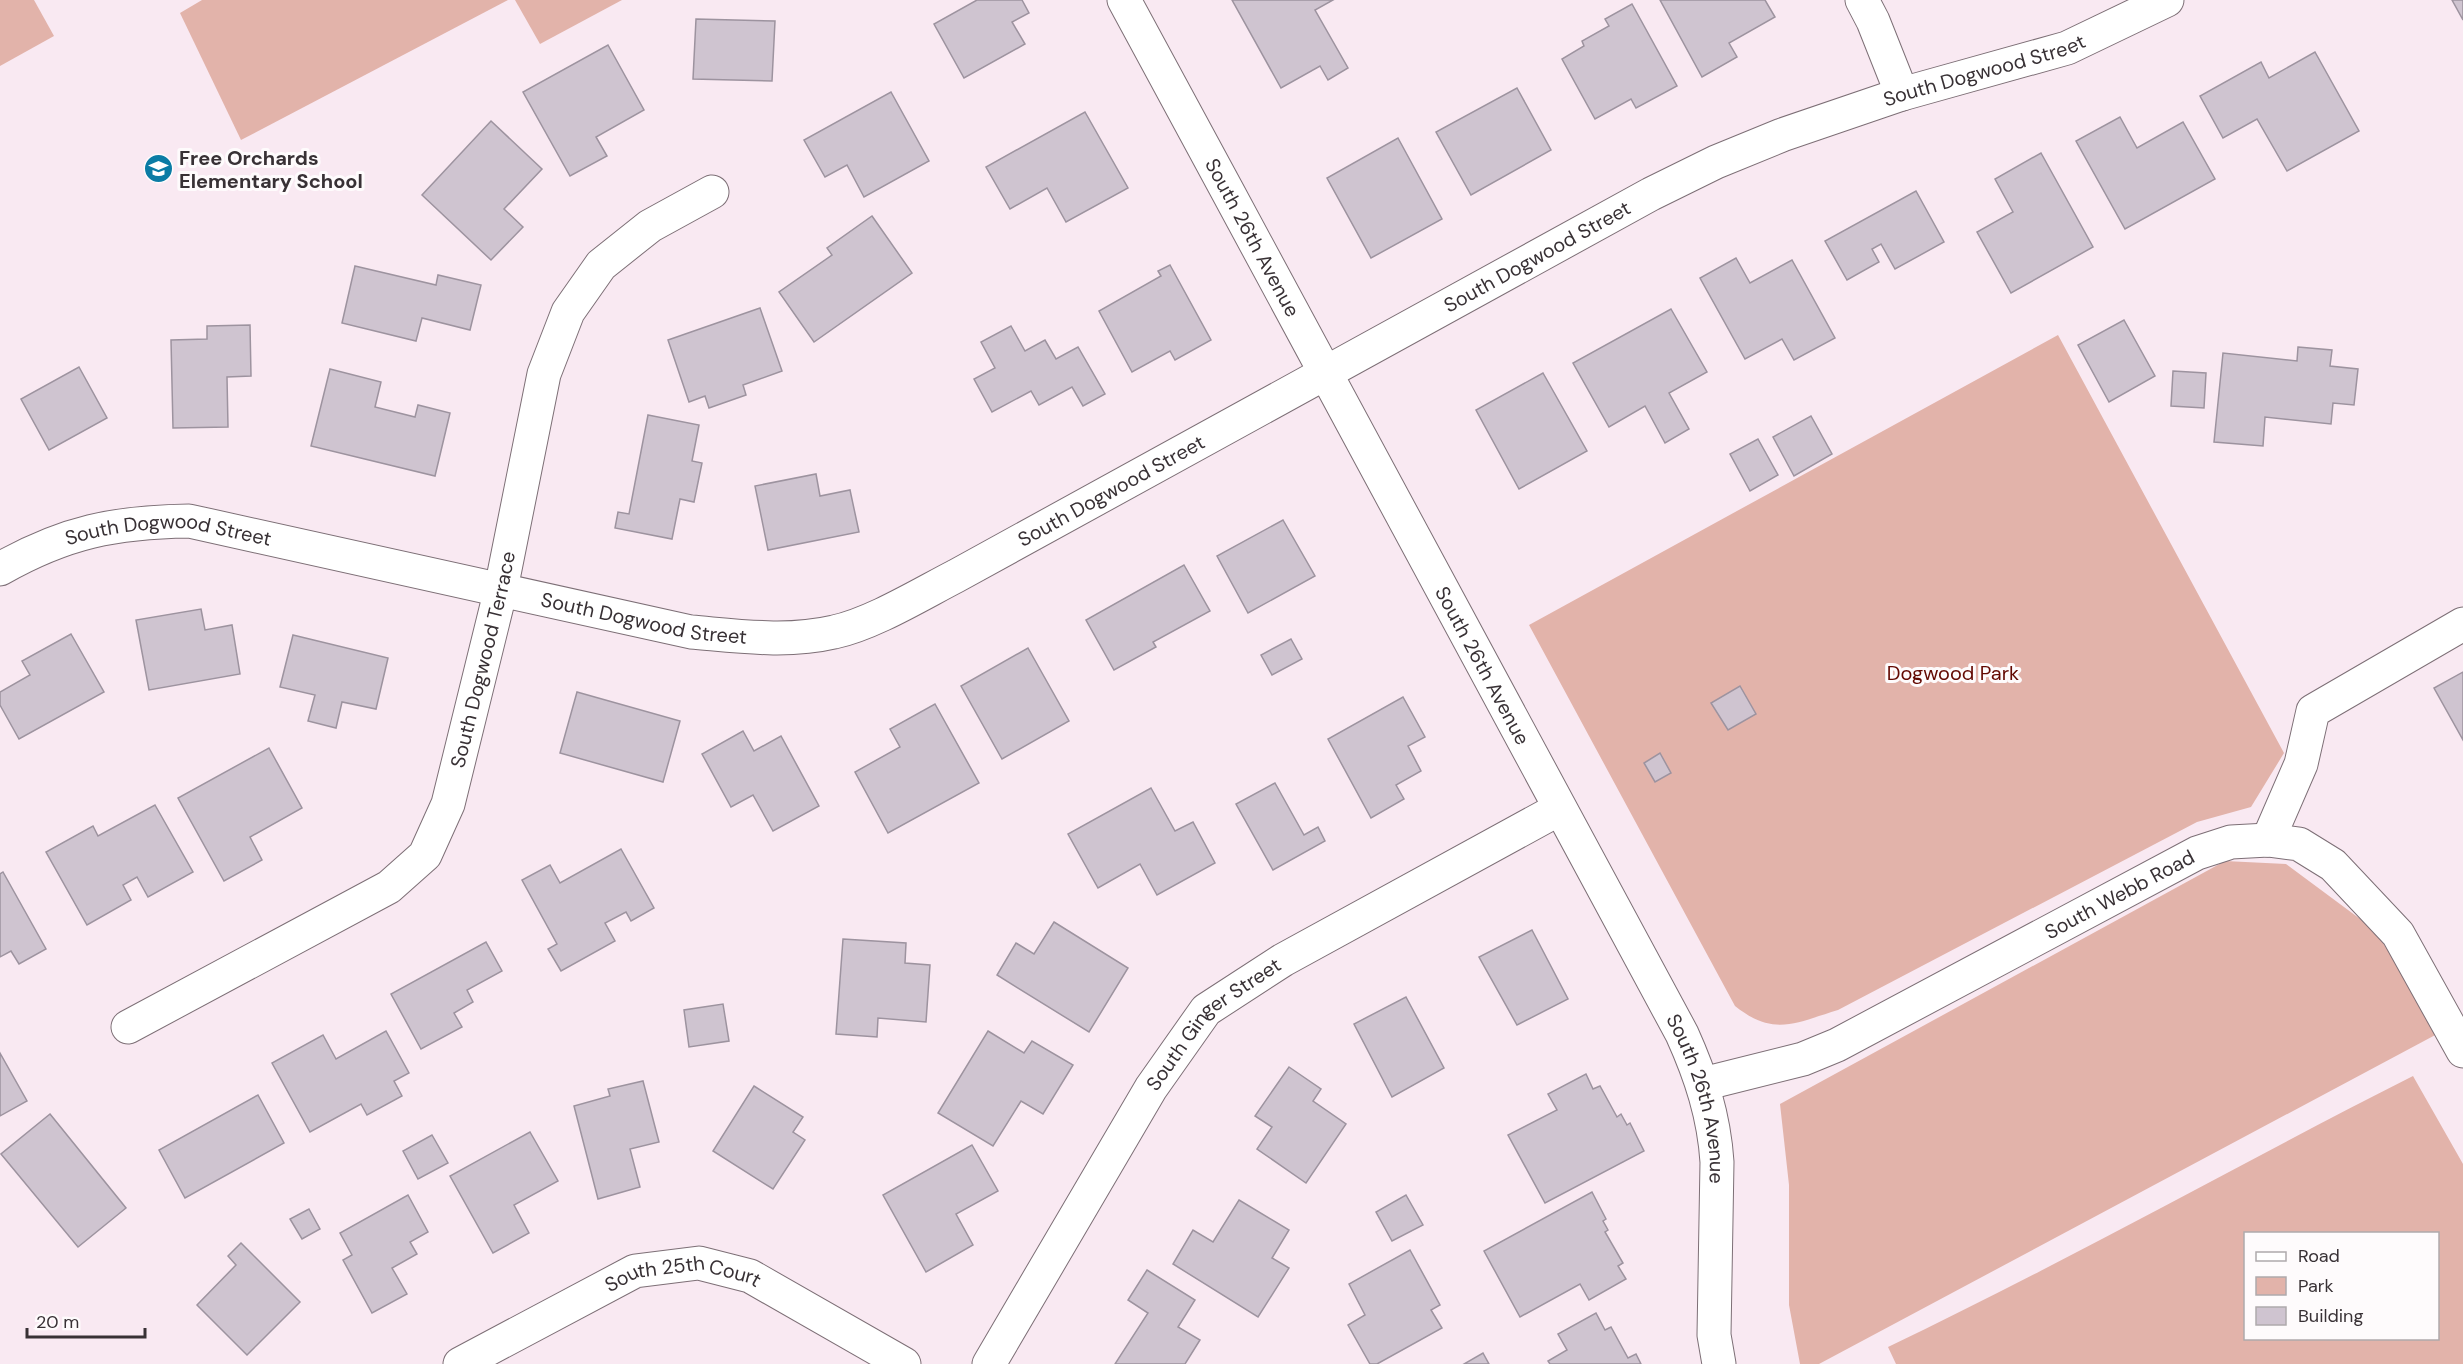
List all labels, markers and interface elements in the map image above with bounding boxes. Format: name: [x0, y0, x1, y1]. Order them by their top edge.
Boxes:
street label: South Dogwood Street: [1880, 28, 2090, 112]
place label: Free Orchards Elementary School: [179, 145, 363, 194]
school or university icon: Free Orchards Elementary School: [142, 153, 174, 185]
street label: South 26th Avenue: [1199, 154, 1306, 321]
street label: South Dogwood Street: [1439, 195, 1635, 318]
street label: South Dogwood Street: [1013, 429, 1209, 552]
street label: South Dogwood Street: [62, 508, 274, 552]
street label: South Dogwood Terrace: [444, 549, 521, 770]
street label: South 26th Avenue: [1429, 582, 1536, 749]
street label: South Dogwood Street: [539, 586, 748, 650]
park label: Dogwood Park: [1887, 660, 2019, 686]
street label: South Webb Road: [2040, 844, 2199, 945]
street label: South Ginger Street: [1140, 952, 1286, 1096]
street label: South 26th Avenue: [1660, 1009, 1730, 1184]
legend: [2244, 1232, 2439, 1340]
text: Road: [2298, 1244, 2340, 1268]
text: South 25th Court: [600, 1249, 766, 1298]
text: Park: [2298, 1274, 2334, 1298]
street label: South 25th Court: [602, 1276, 764, 1302]
scale bar: [27, 1301, 146, 1339]
text: Building: [2298, 1304, 2363, 1328]
text: 20 m: [36, 1310, 79, 1334]

